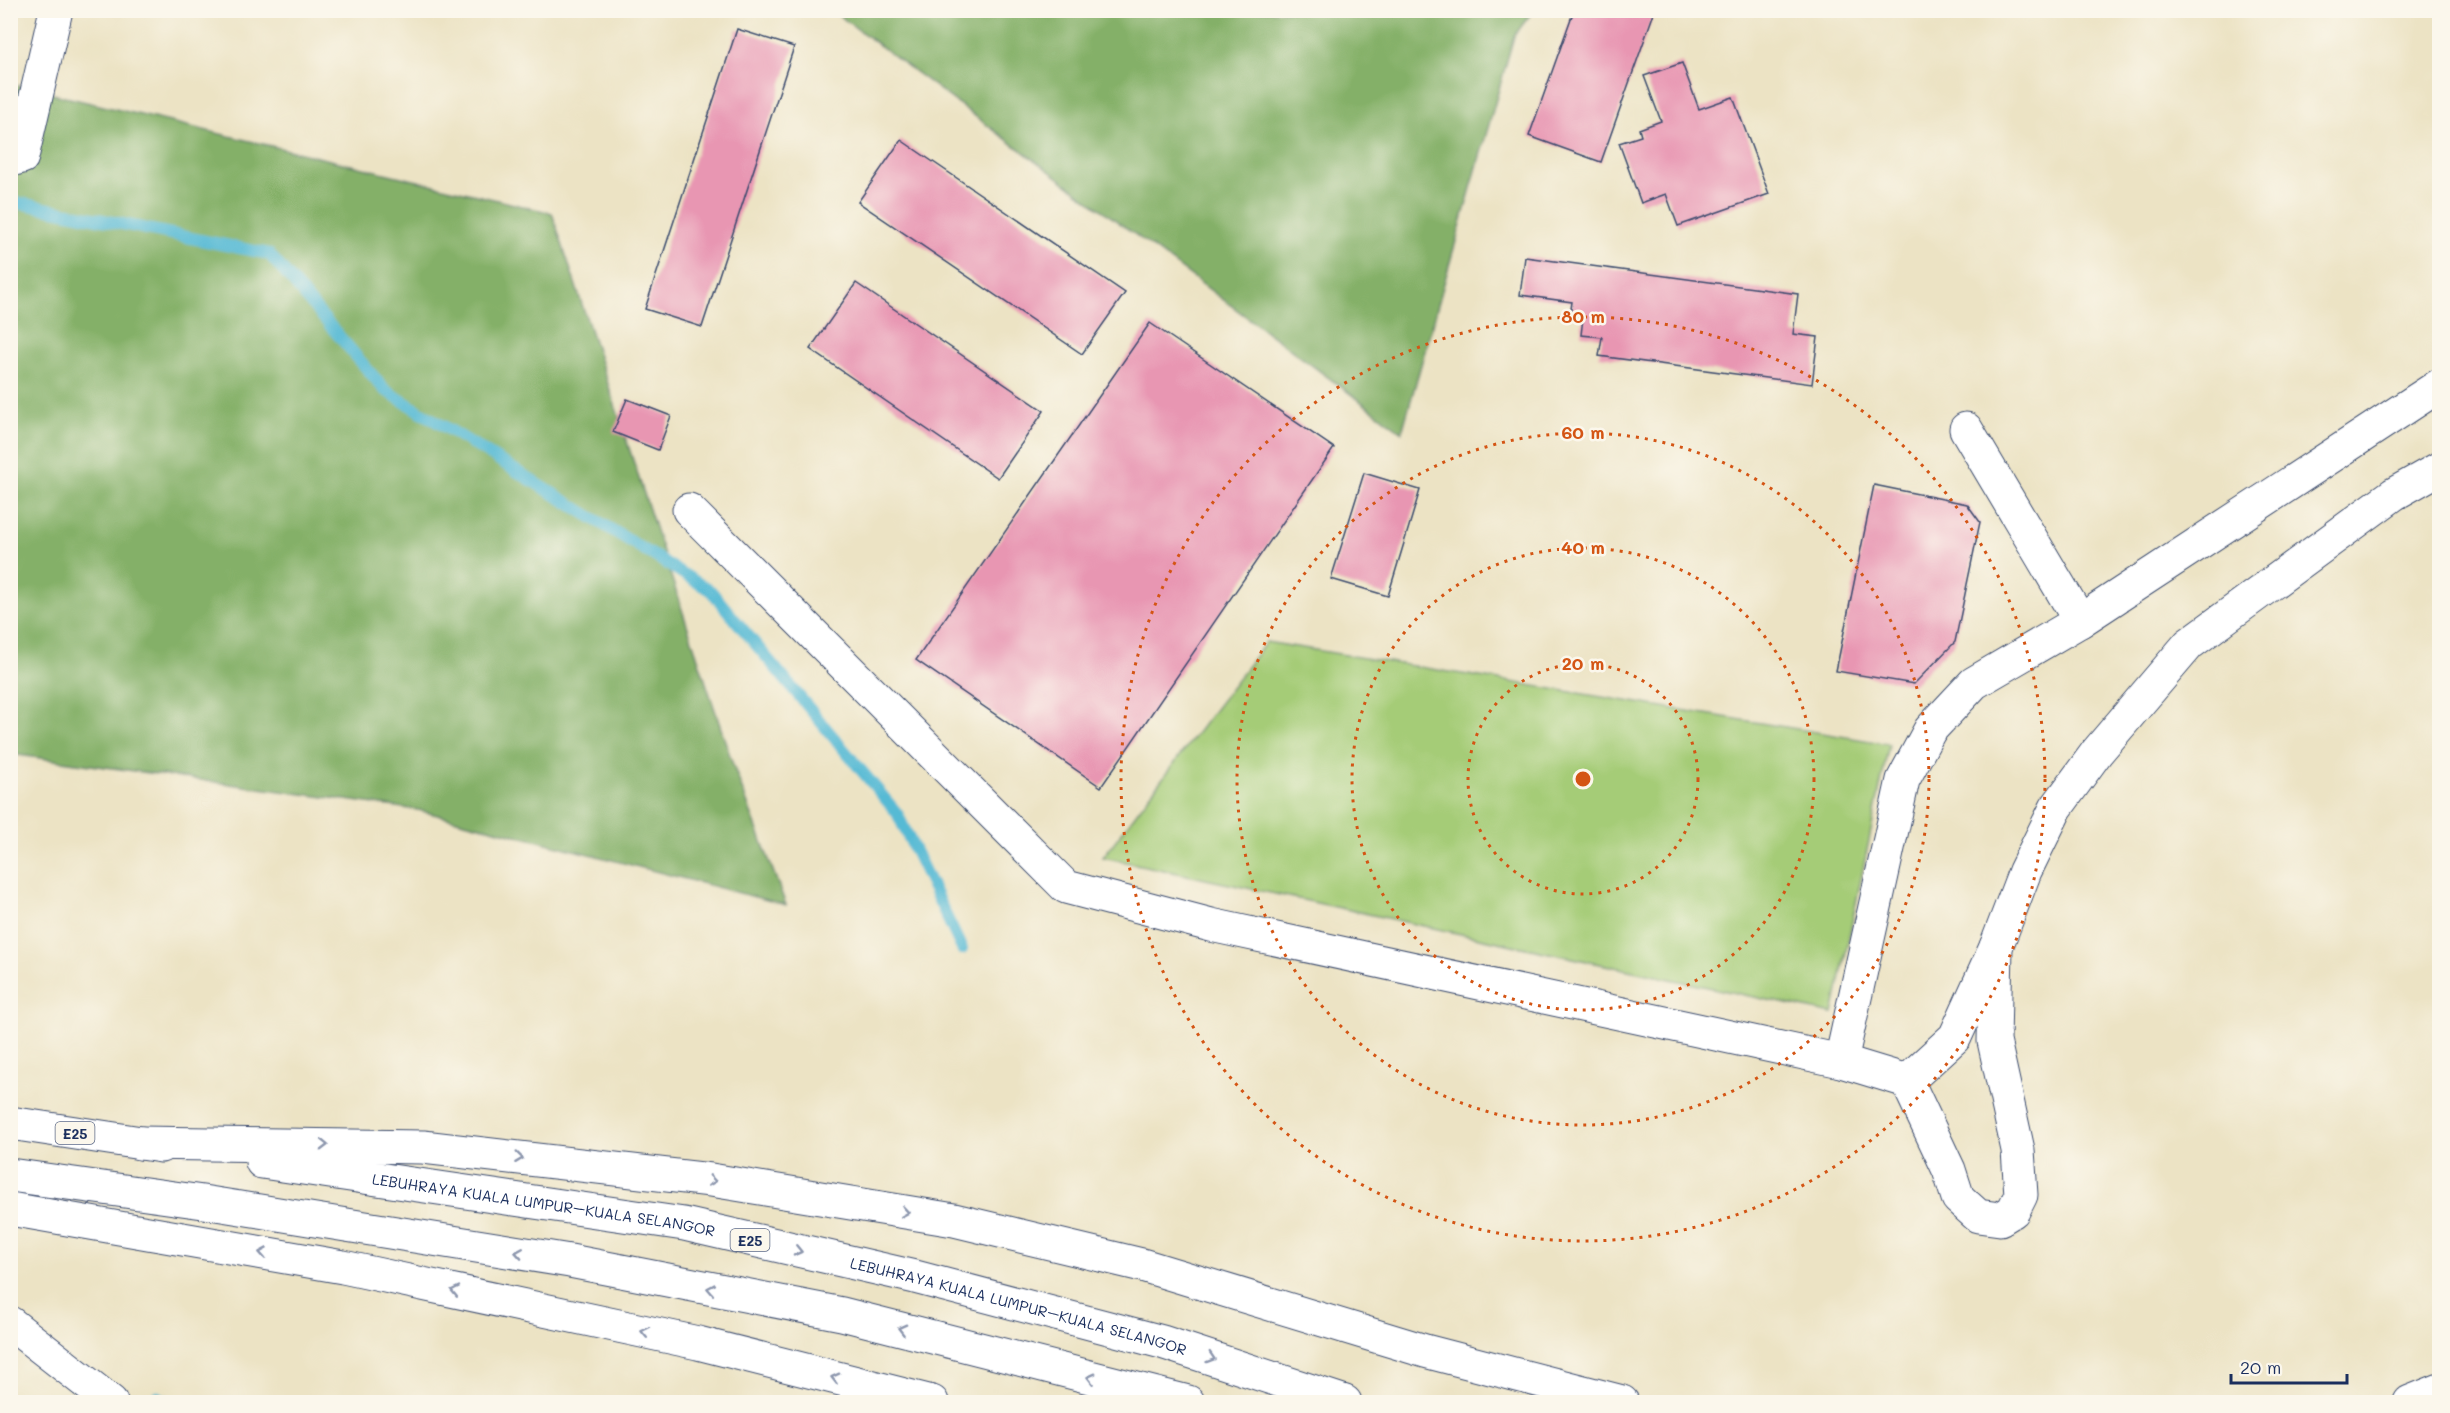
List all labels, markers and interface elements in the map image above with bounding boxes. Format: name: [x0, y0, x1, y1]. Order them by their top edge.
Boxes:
text: 80 m: [1561, 304, 1605, 328]
text: 60 m: [1561, 420, 1605, 444]
text: 40 m: [1561, 535, 1605, 559]
text: 20 m: [1562, 651, 1604, 675]
centre of rings: [1573, 769, 1593, 789]
road number: E25: [56, 1122, 94, 1144]
one-way arrow: [320, 1139, 329, 1152]
one-way arrow: [514, 1151, 523, 1164]
street label: LEBUHRAYA KUALA LUMPUR–KUALA SELANGOR: [371, 1168, 717, 1241]
one-way arrow: [708, 1174, 717, 1186]
one-way arrow: [899, 1205, 909, 1218]
road number: E25: [730, 1229, 770, 1251]
one-way arrow: [793, 1243, 803, 1256]
one-way arrow: [259, 1247, 269, 1260]
one-way arrow: [515, 1247, 524, 1259]
street label: LEBUHRAYA KUALA LUMPUR–KUALA SELANGOR: [848, 1253, 1189, 1359]
one-way arrow: [706, 1283, 716, 1296]
one-way arrow: [450, 1285, 460, 1298]
one-way arrow: [897, 1324, 907, 1337]
one-way arrow: [641, 1326, 651, 1339]
scale bar: [2231, 1347, 2346, 1385]
one-way arrow: [1205, 1351, 1215, 1363]
text: 20 m: [2240, 1355, 2281, 1379]
one-way arrow: [830, 1372, 840, 1385]
one-way arrow: [1086, 1372, 1096, 1385]

